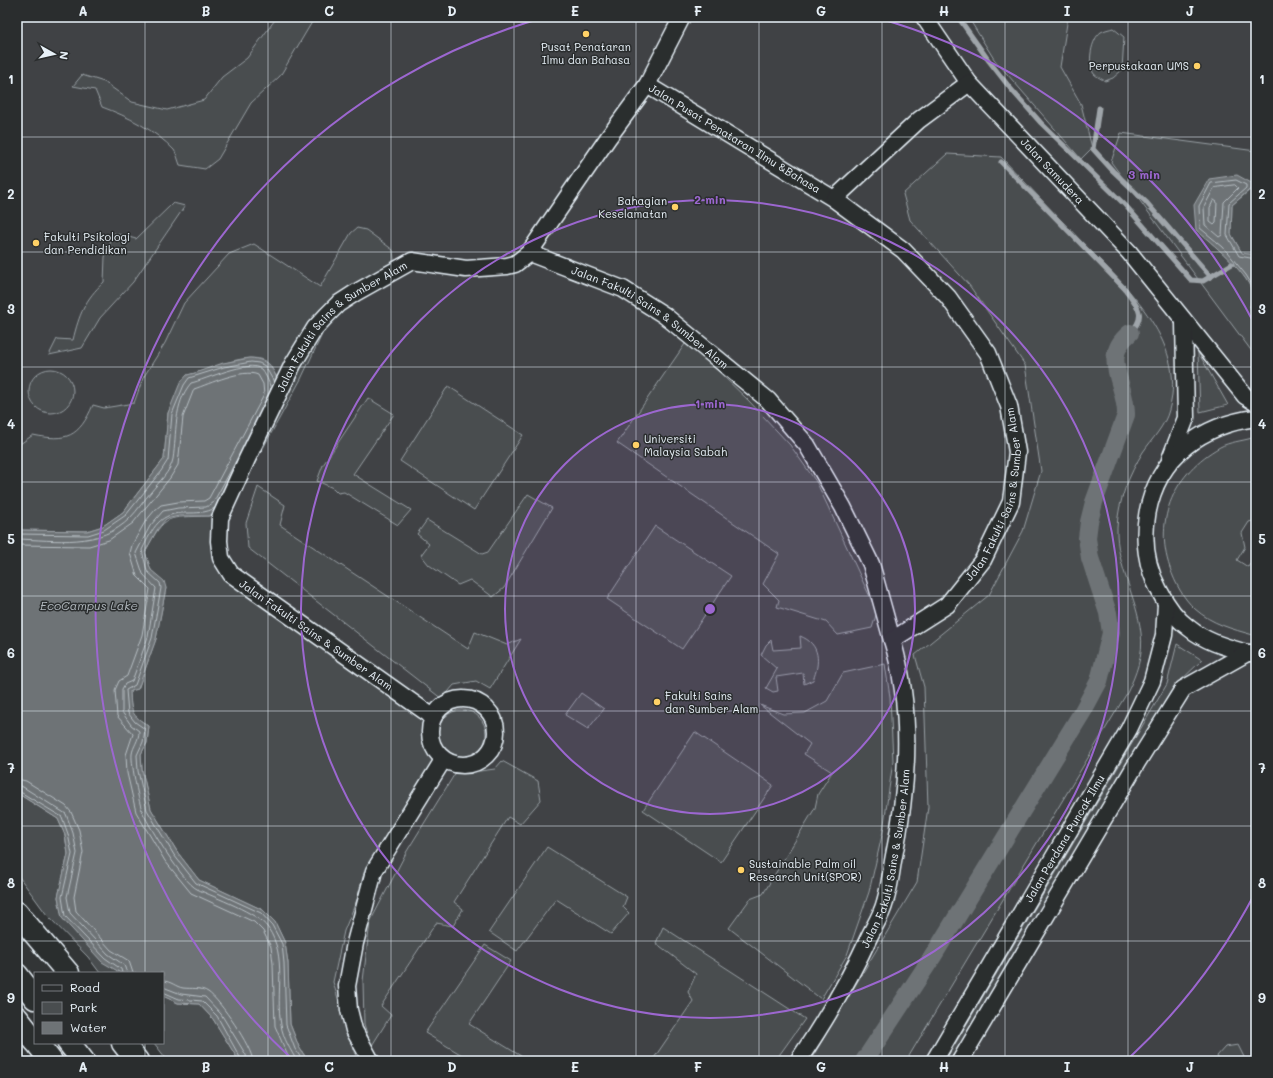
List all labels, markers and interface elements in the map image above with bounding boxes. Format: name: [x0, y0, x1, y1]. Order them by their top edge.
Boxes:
text: A: [78, 2, 88, 19]
text: B: [202, 2, 211, 19]
text: C: [324, 2, 334, 19]
text: D: [447, 2, 457, 19]
text: E: [571, 2, 579, 19]
text: F: [694, 2, 702, 19]
text: G: [816, 2, 826, 19]
text: H: [939, 2, 949, 19]
text: I: [1064, 2, 1071, 19]
text: J: [1186, 2, 1194, 19]
marker: Pusat Penataran Ilmu dan Bahasa: [581, 29, 591, 39]
north arrow: [34, 34, 74, 74]
place label: Pusat Penataran Ilmu dan Bahasa: [541, 39, 631, 67]
text: N: [56, 50, 72, 61]
place label: Perpustakaan UMS: [1089, 58, 1189, 73]
marker: Perpustakaan UMS: [1192, 61, 1202, 71]
text: 1: [8, 70, 14, 87]
text: 1: [1259, 70, 1265, 87]
street label: Jalan Pusat Penataran Ilmu &Bahasa: [646, 80, 824, 196]
street label: Jalan Samudera: [1018, 134, 1088, 207]
text: 3 min: [1128, 166, 1160, 182]
text: 2: [7, 185, 15, 202]
text: 2: [1258, 185, 1266, 202]
text: 2 min: [694, 191, 726, 207]
place label: Bahagian Keselamatan: [598, 193, 667, 221]
marker: Bahagian Keselamatan: [670, 202, 680, 212]
place label: Fakulti Psikologi dan Pendidikan: [44, 229, 130, 257]
marker: Fakulti Psikologi dan Pendidikan: [31, 238, 41, 248]
street label: Jalan Fakulti Sains & Sumber Alam: [273, 257, 410, 394]
street label: Jalan Fakulti Sains & Sumber Alam: [569, 262, 732, 372]
text: 3: [7, 300, 15, 317]
text: 3: [1258, 300, 1266, 317]
text: 1 min: [695, 395, 725, 411]
street label: Jalan Fakulti Sains & Sumber Alam: [961, 407, 1024, 584]
text: 4: [7, 415, 15, 432]
text: 4: [1258, 415, 1266, 432]
place label: Universiti Malaysia Sabah: [644, 431, 727, 459]
marker: Universiti Malaysia Sabah: [631, 440, 641, 450]
text: 5: [7, 530, 15, 547]
text: 5: [1258, 530, 1266, 547]
street label: Jalan Fakulti Sains & Sumber Alam: [237, 576, 396, 694]
water label: EcoCampus Lake: [40, 597, 138, 613]
centre of rings: [703, 602, 717, 616]
text: 6: [7, 644, 15, 661]
text: 6: [1258, 644, 1266, 661]
place label: Fakulti Sains dan Sumber Alam: [665, 688, 758, 716]
marker: Fakulti Sains dan Sumber Alam: [652, 697, 662, 707]
text: 7: [7, 759, 15, 776]
text: 7: [1258, 759, 1266, 776]
street label: Jalan Fakulti Sains & Sumber Alam: [857, 769, 913, 950]
street label: Jalan Perdana Puncak Ilmu: [1021, 772, 1108, 905]
place label: Sustainable Palm oil Research Unit(SPOR): [749, 856, 862, 884]
marker: Sustainable Palm oil Research Unit(SPOR): [736, 865, 746, 875]
text: 8: [7, 874, 15, 891]
text: 8: [1258, 874, 1266, 891]
legend: [34, 972, 164, 1044]
text: Road: [70, 979, 100, 995]
text: 9: [7, 989, 15, 1006]
text: 9: [1258, 989, 1266, 1006]
text: Park: [70, 999, 97, 1015]
text: Water: [70, 1019, 107, 1035]
text: A: [78, 1058, 88, 1075]
text: B: [202, 1058, 211, 1075]
text: C: [324, 1058, 334, 1075]
text: D: [447, 1058, 457, 1075]
text: E: [571, 1058, 579, 1075]
text: F: [694, 1058, 702, 1075]
text: G: [816, 1058, 826, 1075]
text: H: [939, 1058, 949, 1075]
text: I: [1064, 1058, 1071, 1075]
text: J: [1186, 1058, 1194, 1075]

